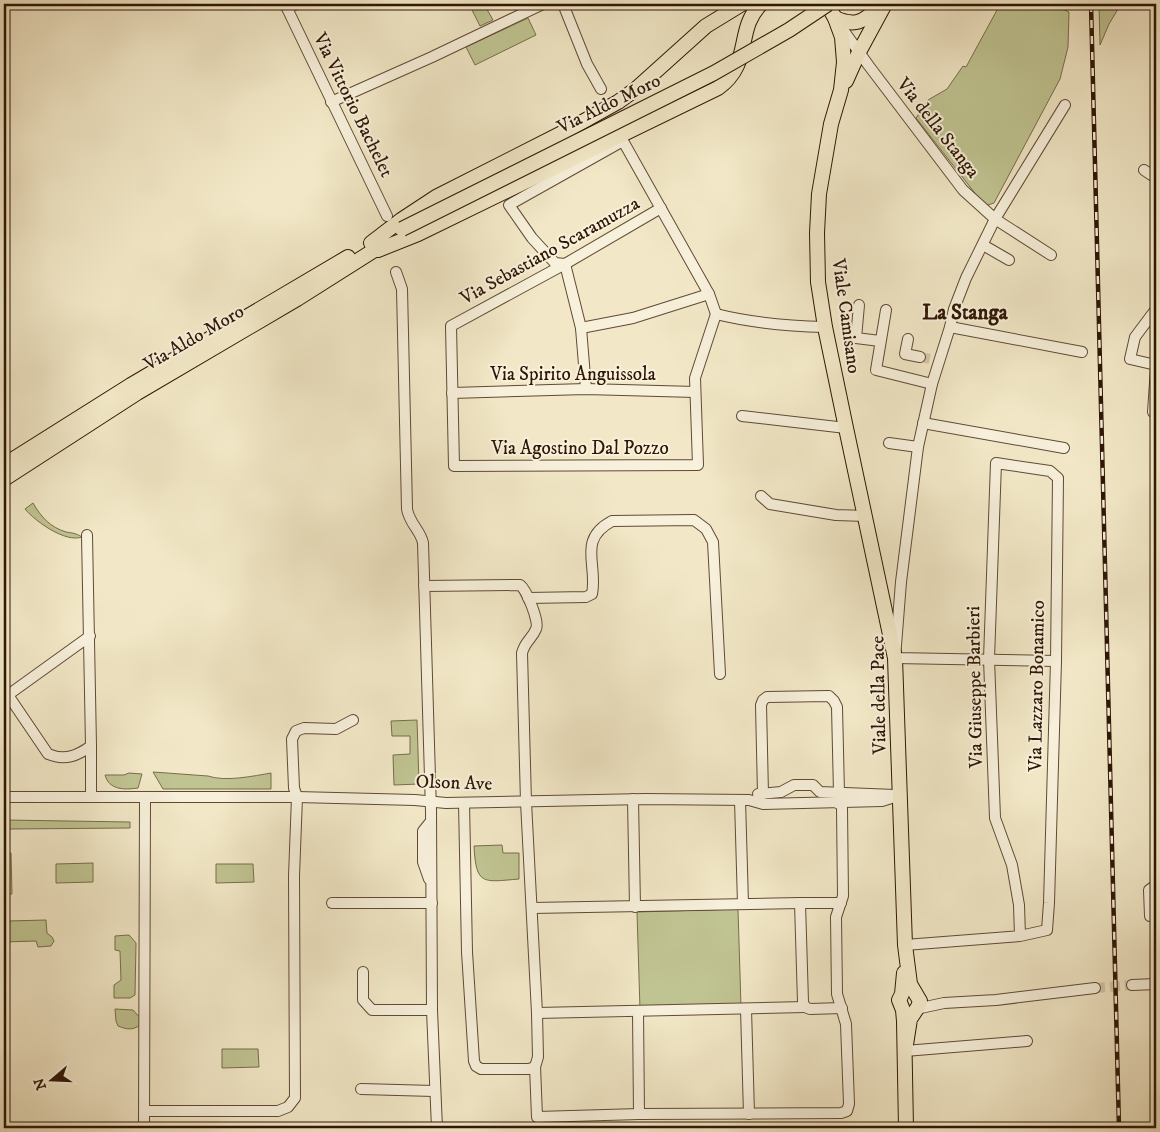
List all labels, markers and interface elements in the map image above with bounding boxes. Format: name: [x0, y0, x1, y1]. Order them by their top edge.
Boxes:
street label: Via Vittorio Bachelet: [308, 28, 398, 181]
street label: Via Aldo Moro: [553, 69, 664, 139]
street label: Via della Stanga: [891, 72, 984, 183]
street label: Via Sebastiano Scaramuzza: [455, 192, 644, 310]
street label: Viale Camisano: [826, 256, 865, 375]
street label: Via Aldo Moro: [139, 300, 248, 376]
district label: La Stanga: [922, 300, 1009, 326]
street label: Via Spirito Anguissola: [489, 363, 656, 386]
street label: Via Agostino Dal Pozzo: [490, 437, 669, 460]
street label: Via Lazzaro Bonamico: [1024, 600, 1050, 773]
street label: Via Giuseppe Barbieri: [962, 606, 988, 769]
street label: Viale della Pace: [866, 635, 892, 755]
street label: Olson Ave: [415, 770, 493, 796]
north arrow: [28, 1054, 78, 1104]
text: N: [30, 1075, 51, 1092]

